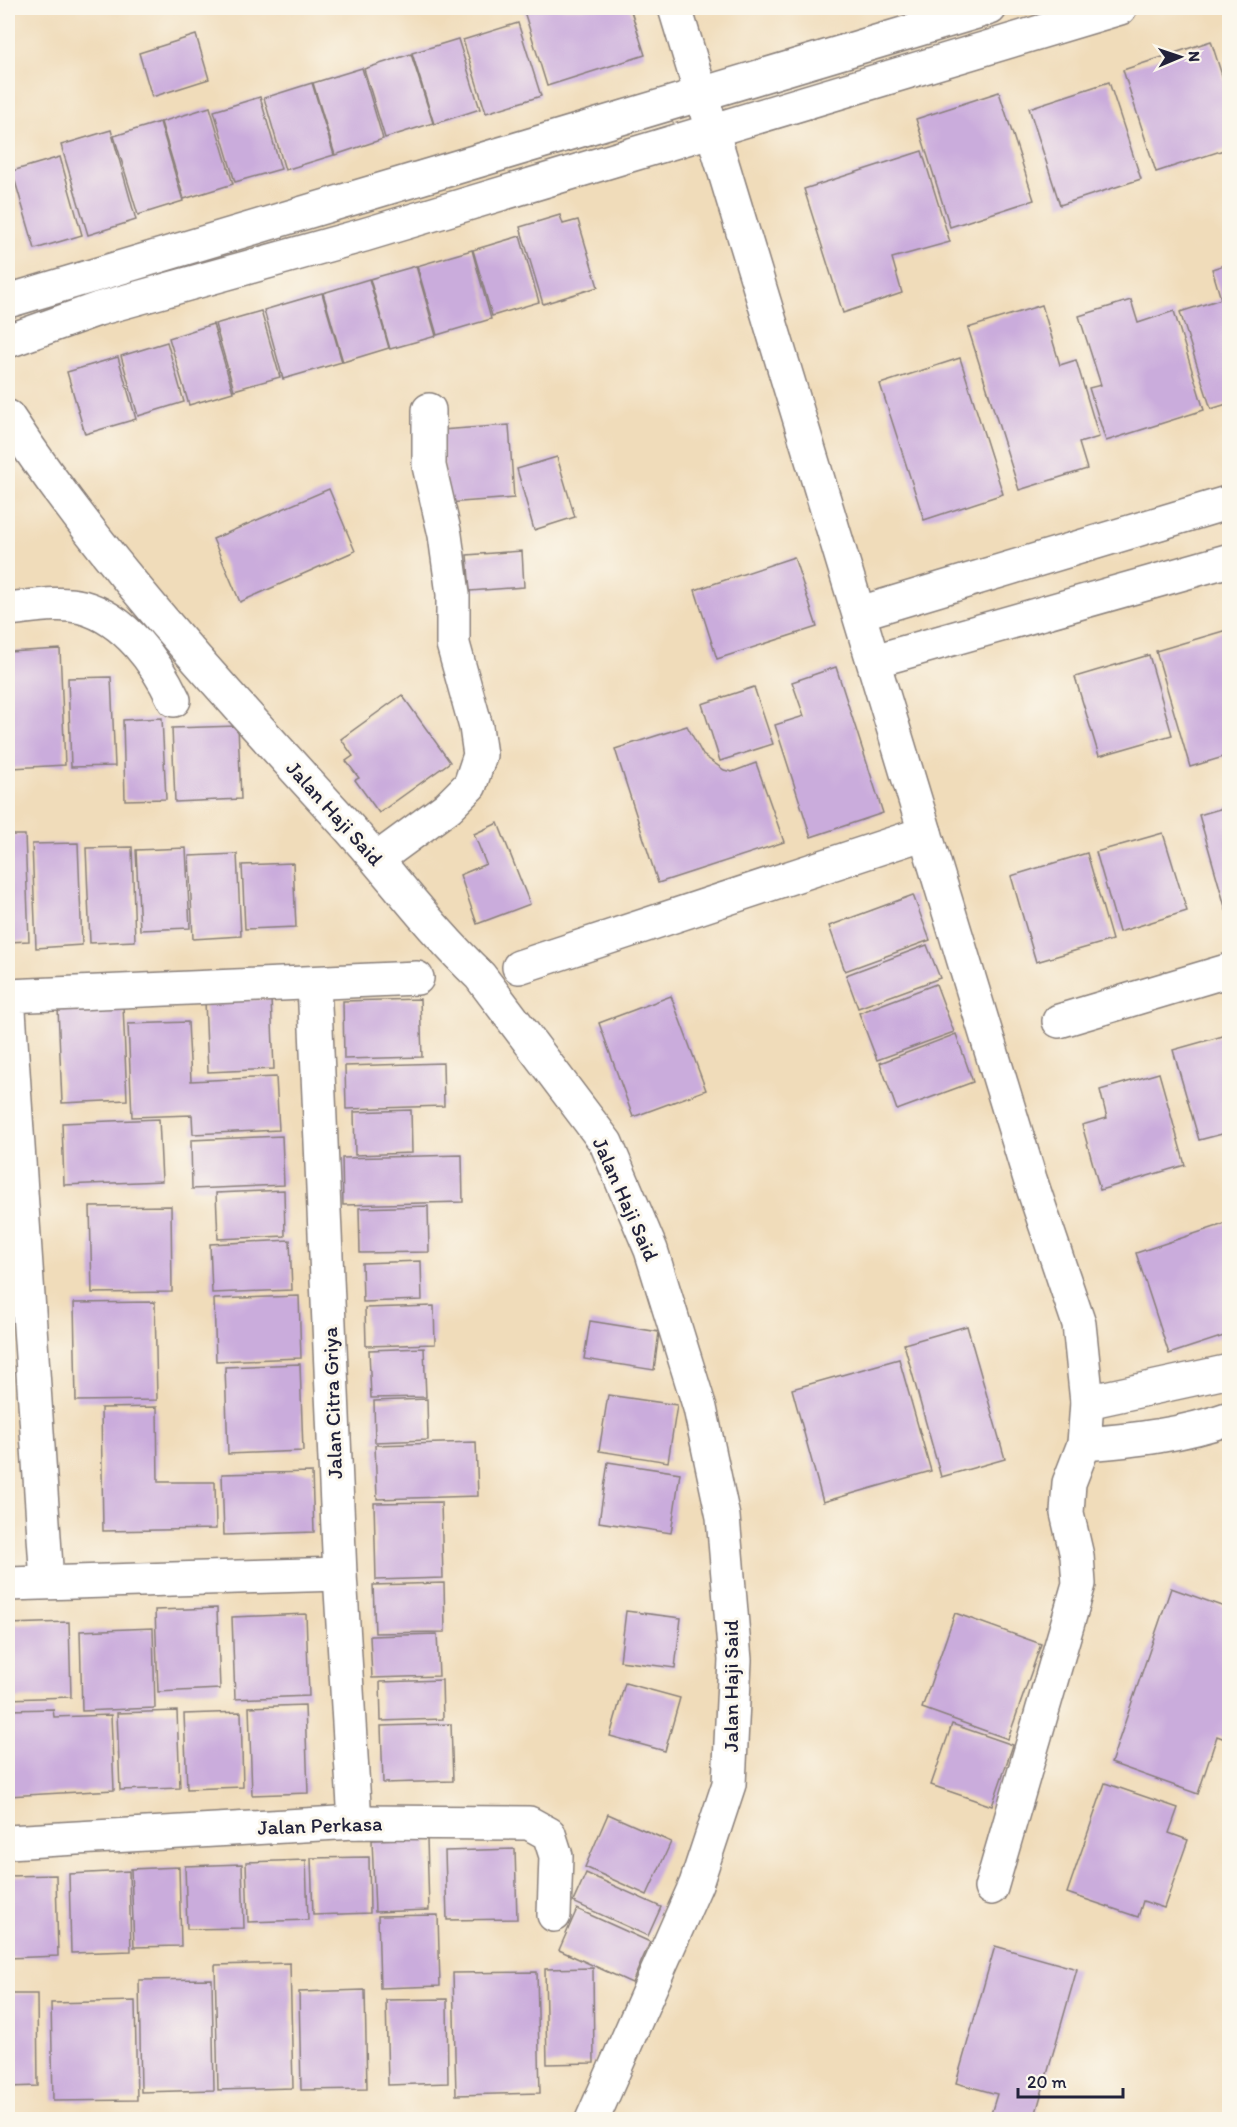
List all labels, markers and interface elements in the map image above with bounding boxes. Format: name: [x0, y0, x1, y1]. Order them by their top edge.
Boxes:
north arrow: [1150, 27, 1210, 87]
text: N: [1185, 51, 1204, 62]
street label: Jalan Haji Said: [281, 755, 389, 871]
street label: Jalan Haji Said: [588, 1133, 665, 1265]
street label: Jalan Citra Griya: [317, 1326, 347, 1480]
street label: Jalan Haji Said: [718, 1619, 743, 1752]
street label: Jalan Perkasa: [257, 1810, 383, 1840]
scale bar: [1018, 2061, 1123, 2099]
text: 20 m: [1027, 2071, 1067, 2093]

